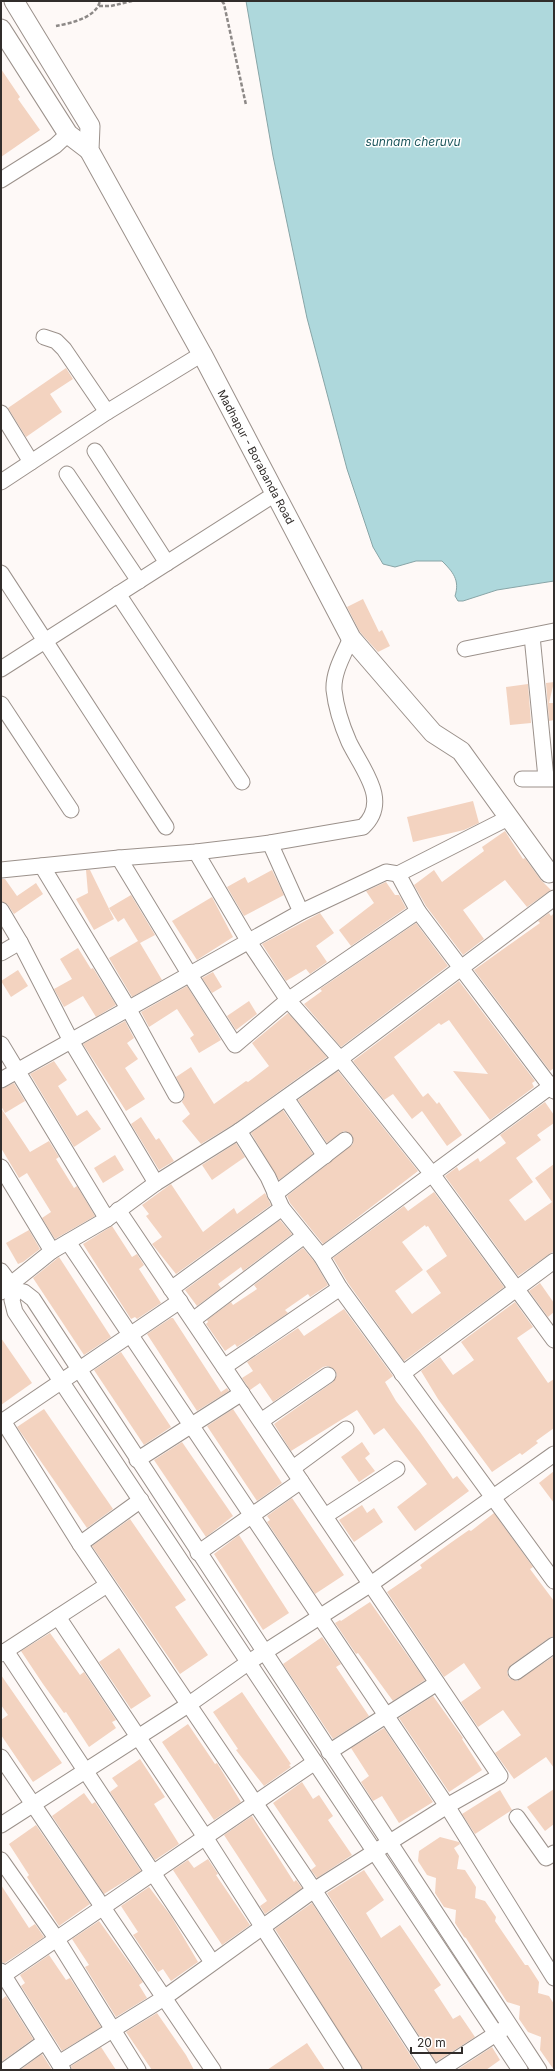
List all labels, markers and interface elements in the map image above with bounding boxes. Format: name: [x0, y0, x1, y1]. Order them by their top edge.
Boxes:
water label: sunnam cheruvu: [365, 134, 461, 149]
street label: Madhapur - Borabanda Road: [215, 387, 297, 527]
scale bar: [411, 2029, 462, 2055]
text: 20 m: [417, 2035, 446, 2050]

